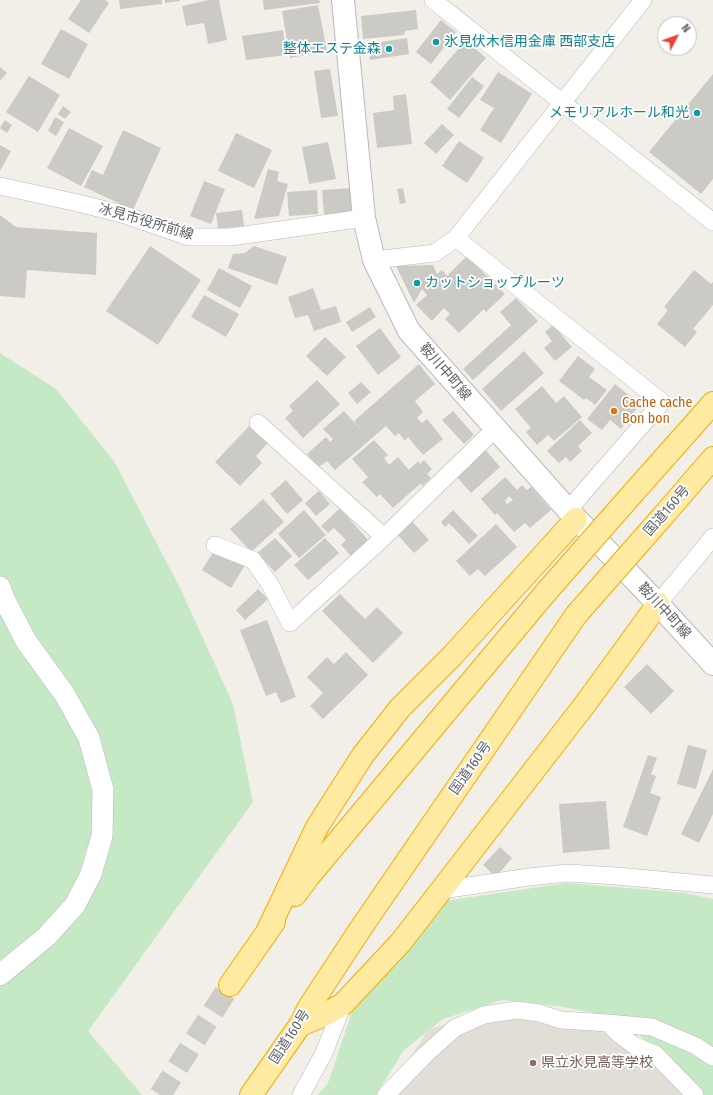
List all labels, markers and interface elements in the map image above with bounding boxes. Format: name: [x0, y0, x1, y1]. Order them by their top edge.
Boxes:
north arrow: [657, 16, 697, 56]
text: N: [679, 22, 693, 35]
place label: 氷見伏木信用金庫 西部支店: [444, 34, 615, 50]
marker: 氷見伏木信用金庫 西部支店: [431, 37, 441, 47]
place label: 整体エステ金森: [283, 41, 381, 57]
marker: 整体エステ金森: [384, 44, 394, 54]
place label: メモリアルホール和光: [549, 105, 689, 121]
marker: メモリアルホール和光: [692, 108, 702, 118]
street label: 冰見市役所前線: [97, 200, 195, 244]
place label: カットショップルーツ: [425, 275, 565, 291]
marker: カットショップルーツ: [412, 278, 422, 288]
street label: 鞍川中町線: [416, 340, 474, 404]
place label: Cache cache Bon bon: [622, 395, 692, 428]
marker: Cache cache Bon bon: [609, 406, 619, 416]
street label: 国道160号: [640, 482, 694, 540]
street label: 鞍川中町線: [634, 580, 694, 642]
street label: 国道160号: [446, 738, 496, 798]
street label: 国道160号: [266, 1007, 314, 1067]
place label: 県立氷見高等学校: [541, 1055, 653, 1071]
marker: 県立氷見高等学校: [528, 1058, 538, 1068]

